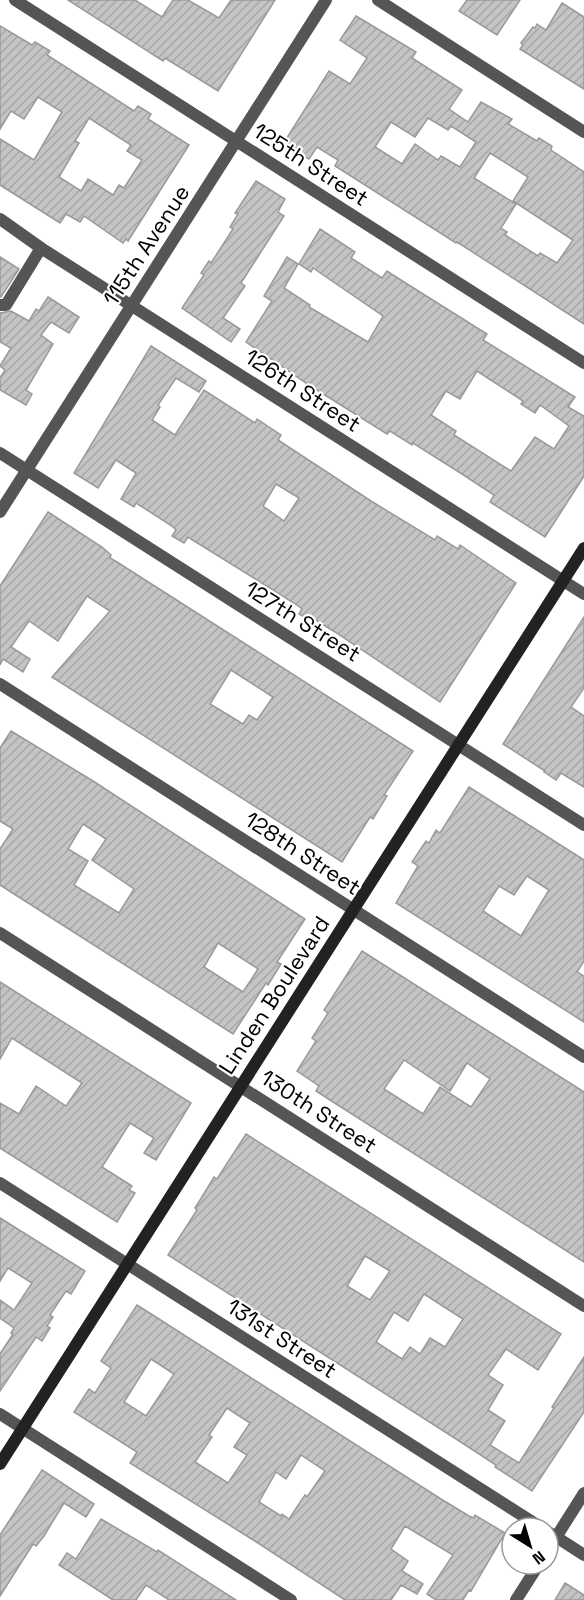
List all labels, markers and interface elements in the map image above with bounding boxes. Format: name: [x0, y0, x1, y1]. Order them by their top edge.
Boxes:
street label: 125th Street: [248, 116, 374, 212]
street label: 115th Avenue: [97, 179, 195, 311]
street label: 126th Street: [240, 342, 366, 438]
street label: 127th Street: [240, 574, 366, 668]
street label: 128th Street: [240, 805, 366, 901]
street label: Linden Boulevard: [212, 911, 336, 1079]
street label: 130th Street: [256, 1063, 382, 1159]
street label: 131st Street: [222, 1292, 342, 1384]
north arrow: [500, 1516, 560, 1576]
text: N: [528, 1546, 549, 1569]

